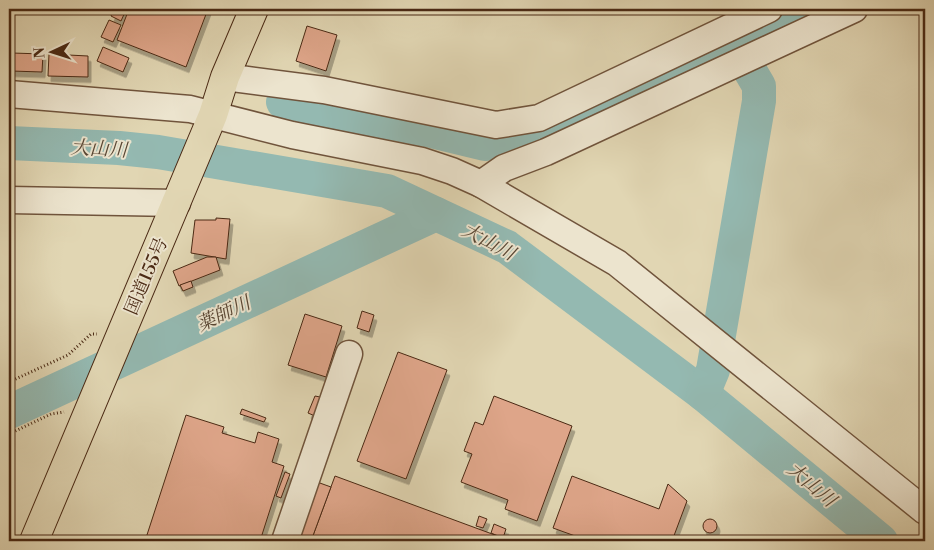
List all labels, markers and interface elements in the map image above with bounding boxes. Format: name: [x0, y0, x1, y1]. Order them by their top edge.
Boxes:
north arrow: [28, 28, 78, 78]
text: N: [31, 47, 49, 59]
water label: 大山川: [70, 136, 130, 163]
water label: 大山川: [458, 218, 521, 267]
street label: 国道155号: [120, 234, 173, 318]
water label: 薬師川: [193, 290, 256, 337]
water label: 大山川: [782, 457, 842, 514]

